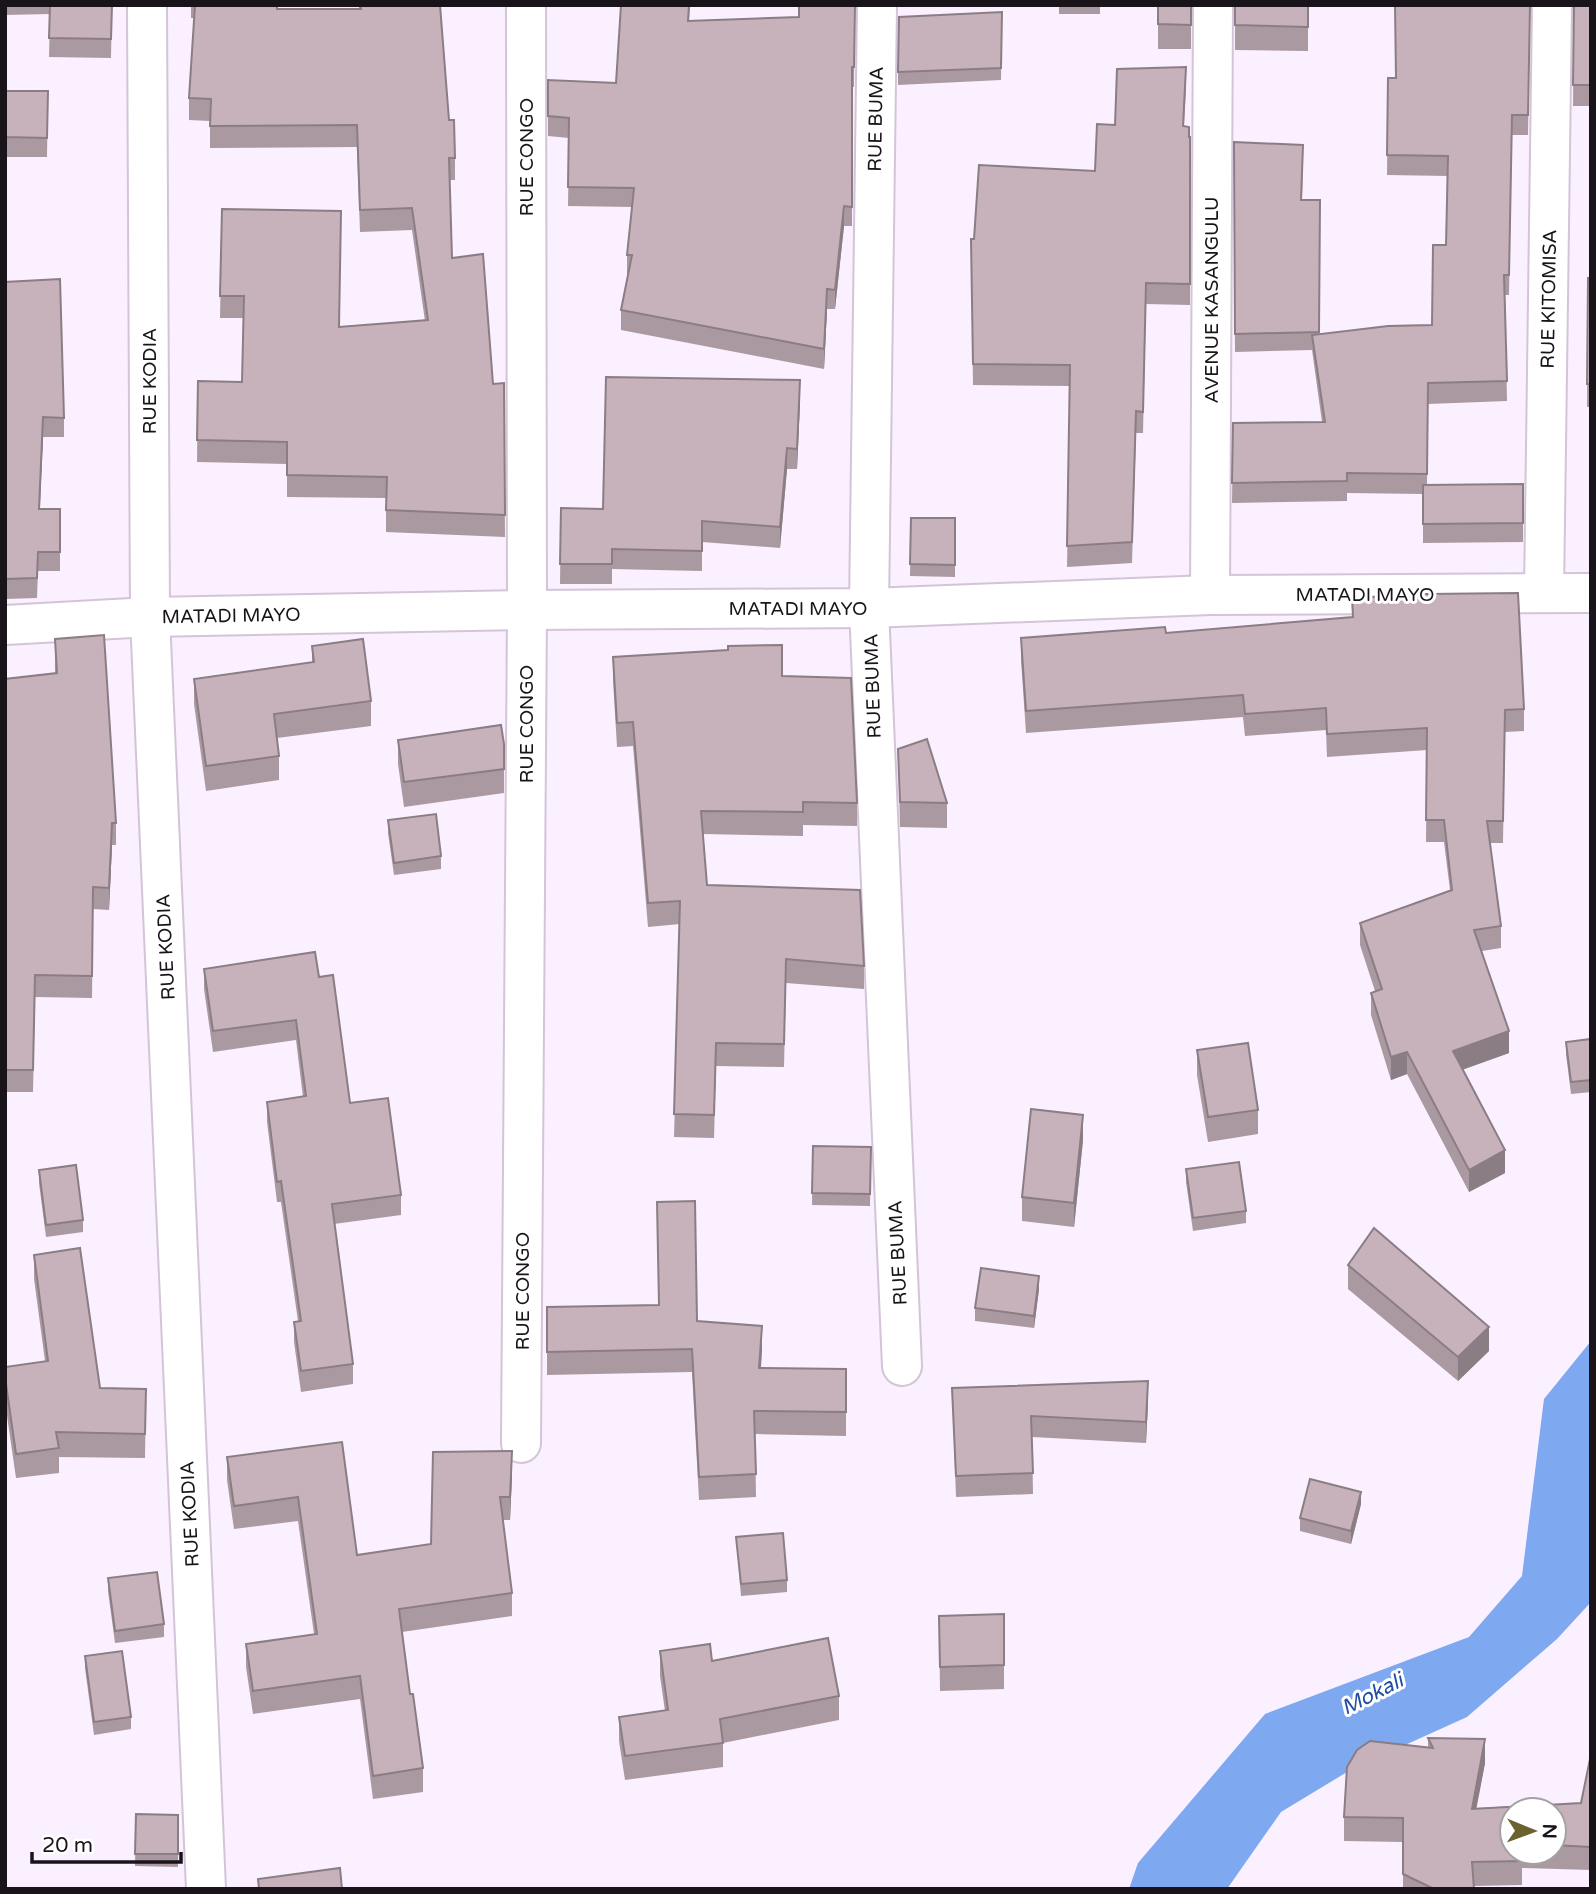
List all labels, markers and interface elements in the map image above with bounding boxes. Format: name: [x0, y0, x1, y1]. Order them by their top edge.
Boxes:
street label: RUE BUMA: [864, 66, 888, 172]
street label: RUE CONGO: [516, 98, 538, 216]
street label: AVENUE KASANGULU: [1201, 197, 1223, 403]
street label: RUE KITOMISA: [1537, 229, 1561, 369]
street label: RUE KODIA: [139, 328, 161, 434]
street label: MATADI MAYO: [1296, 584, 1434, 606]
street label: MATADI MAYO: [729, 598, 867, 620]
street label: MATADI MAYO: [161, 604, 301, 628]
street label: RUE BUMA: [860, 633, 886, 739]
street label: RUE CONGO: [516, 665, 538, 783]
street label: RUE KODIA: [152, 893, 180, 1001]
street label: RUE BUMA: [884, 1200, 912, 1306]
street label: RUE CONGO: [512, 1232, 534, 1350]
street label: RUE KODIA: [176, 1460, 204, 1568]
water label: Mokali: [1337, 1667, 1410, 1721]
north arrow: [1498, 1796, 1568, 1866]
scale bar: [32, 1820, 180, 1864]
text: N: [1538, 1823, 1560, 1839]
text: 20 m: [42, 1833, 93, 1858]

